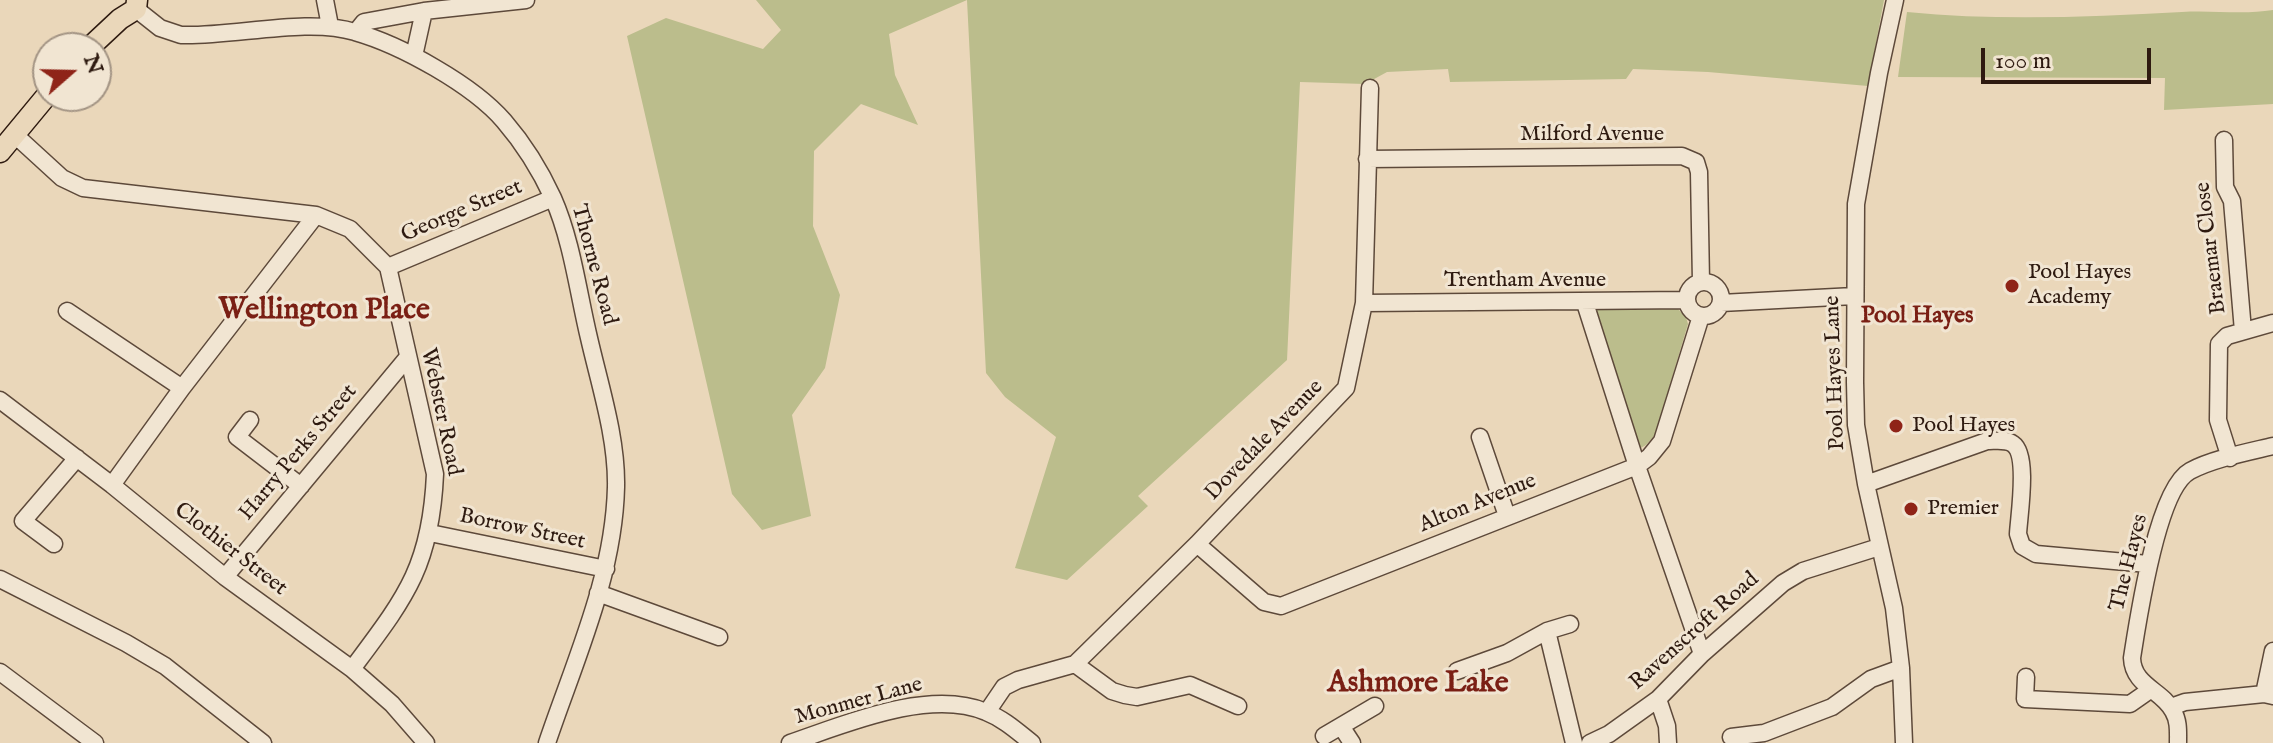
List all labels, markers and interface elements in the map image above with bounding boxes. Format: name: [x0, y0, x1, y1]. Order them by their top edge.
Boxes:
north arrow: [32, 32, 112, 112]
scale bar: [1985, 32, 2155, 82]
text: 100 m: [1995, 46, 2051, 77]
text: N: [76, 51, 109, 78]
street label: Milford Avenue: [1520, 122, 1664, 148]
street label: George Street: [397, 175, 527, 249]
street label: Braemar Close: [2191, 180, 2233, 316]
street label: Thorne Road: [564, 202, 622, 328]
place label: Pool Hayes Academy: [2028, 260, 2131, 312]
street label: Trentham Avenue: [1444, 268, 1606, 294]
marker: Pool Hayes Academy: [2003, 277, 2021, 295]
district label: Wellington Place: [218, 294, 430, 330]
street label: Pool Hayes Lane: [1820, 295, 1852, 451]
district label: Pool Hayes: [1861, 303, 1973, 331]
street label: Webster Road: [414, 346, 466, 478]
street label: Dovedale Avenue: [1201, 375, 1329, 507]
street label: Harry Perks Street: [234, 380, 364, 526]
place label: Pool Hayes: [1912, 413, 2015, 439]
marker: Pool Hayes: [1887, 417, 1905, 435]
street label: Alton Avenue: [1416, 469, 1540, 539]
place label: Premier: [1927, 496, 1999, 522]
street label: Clothier Street: [168, 498, 292, 602]
marker: Premier: [1902, 500, 1920, 518]
street label: Borrow Street: [457, 504, 587, 556]
street label: The Hayes: [2105, 512, 2155, 614]
street label: Ravenscroft Road: [1625, 567, 1765, 697]
district label: Ashmore Lake: [1327, 667, 1509, 703]
street label: Monmer Lane: [792, 672, 926, 732]

